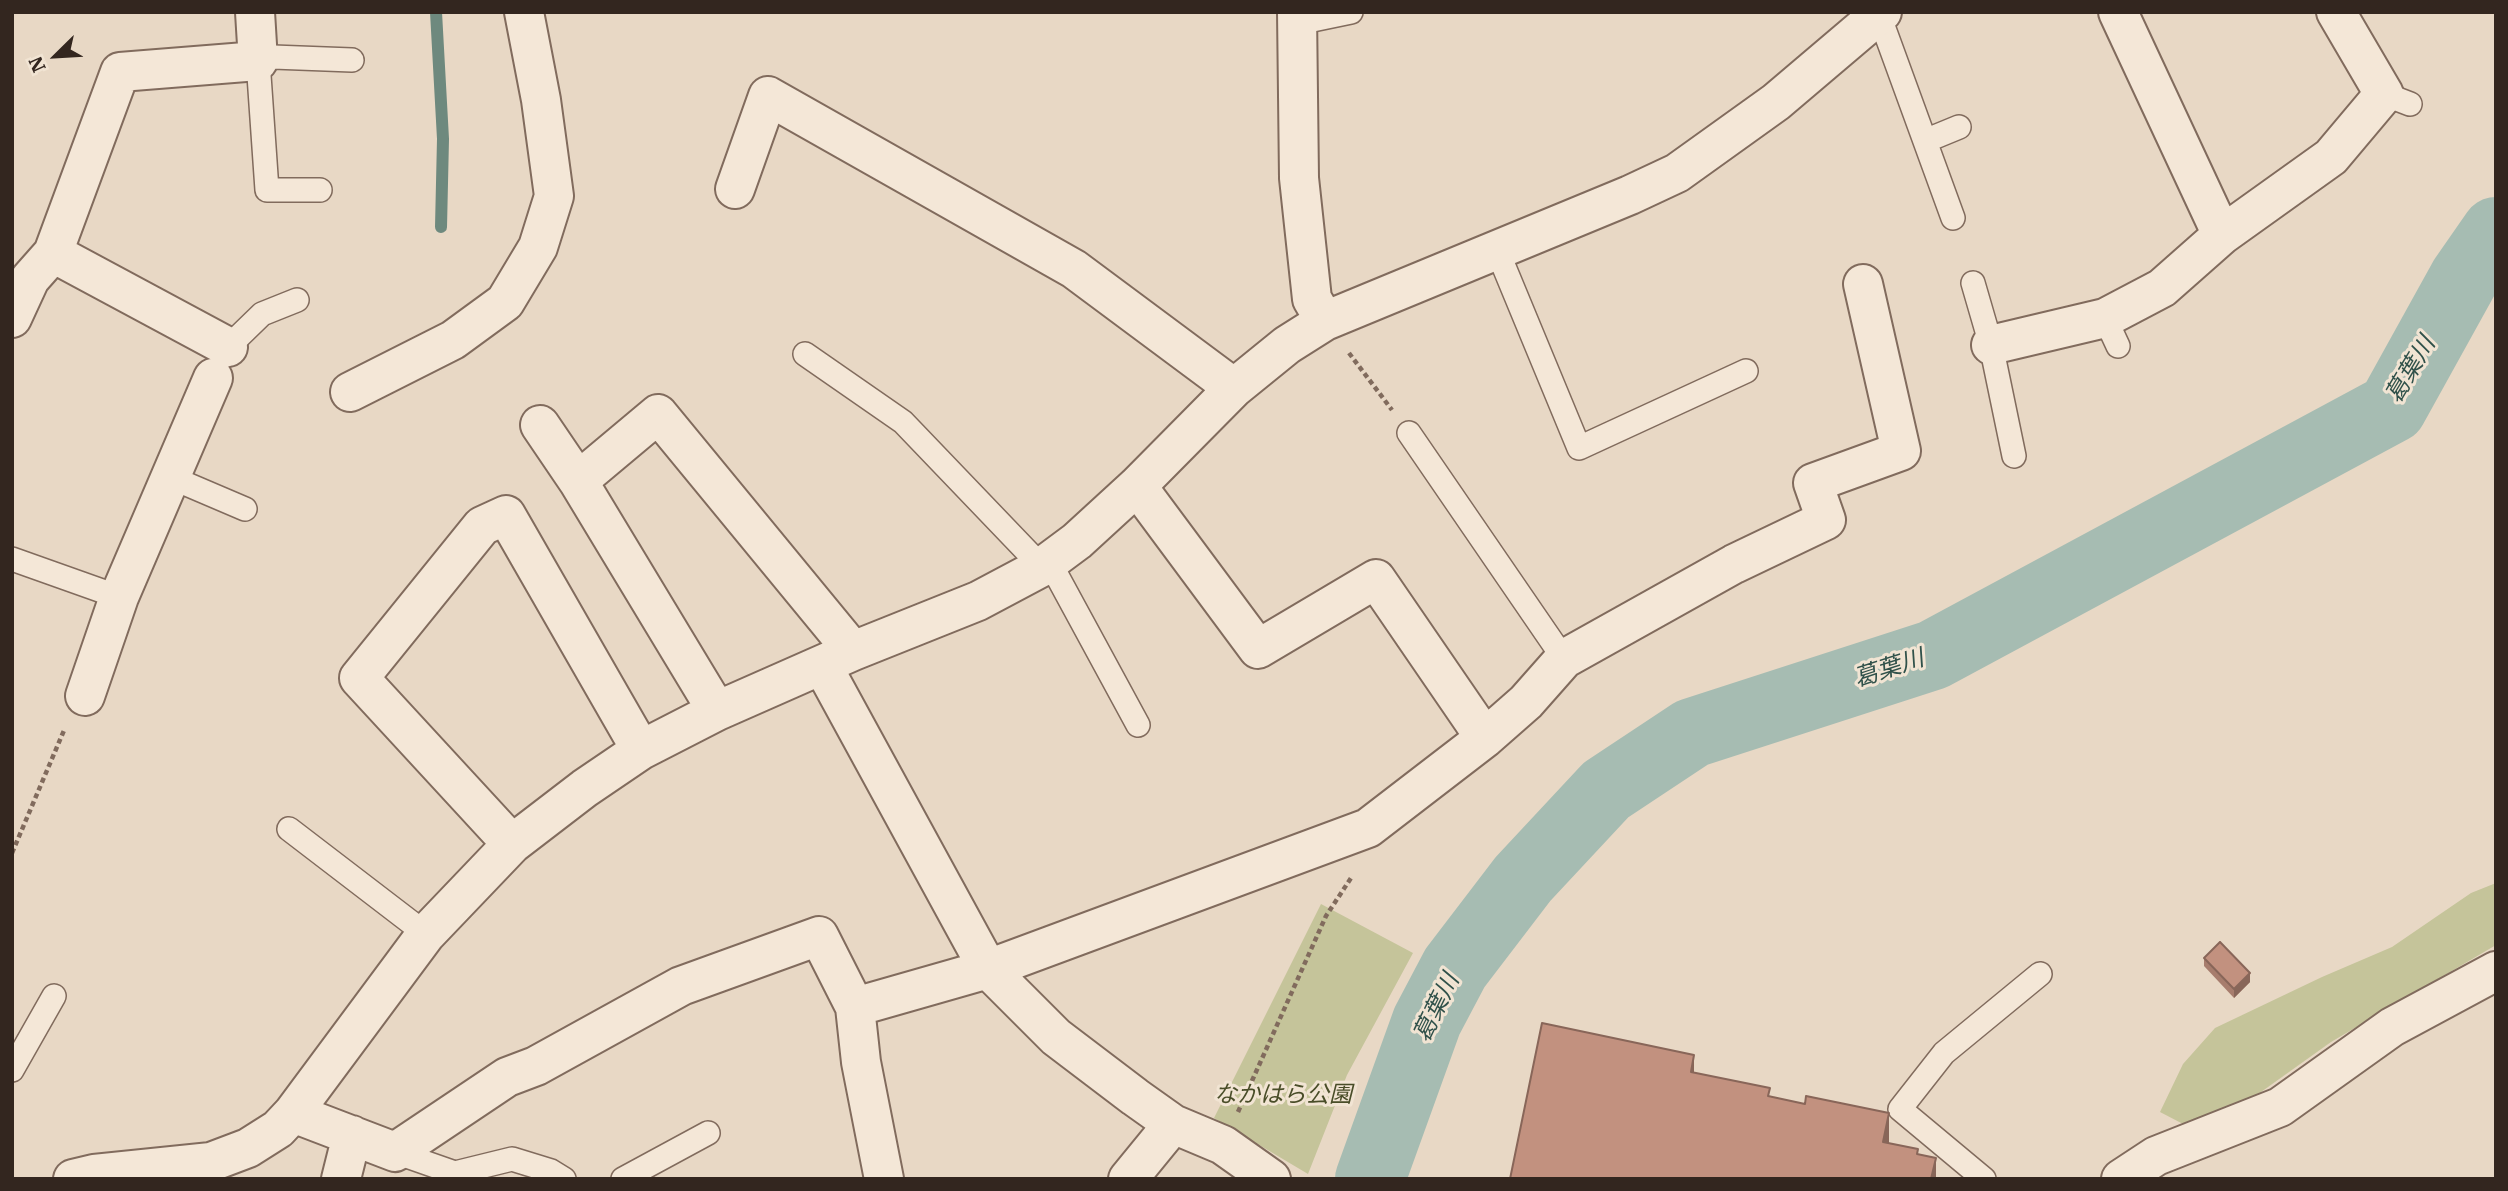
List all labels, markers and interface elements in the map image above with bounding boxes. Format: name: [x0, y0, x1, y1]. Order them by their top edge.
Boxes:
north arrow: [21, 21, 91, 91]
text: N: [23, 53, 51, 76]
water label: 葛葉川: [2380, 332, 2442, 408]
water label: 葛葉川: [1850, 644, 1928, 694]
water label: 葛葉川: [1408, 969, 1466, 1047]
park label: なかはら公園: [1214, 1081, 1352, 1109]

